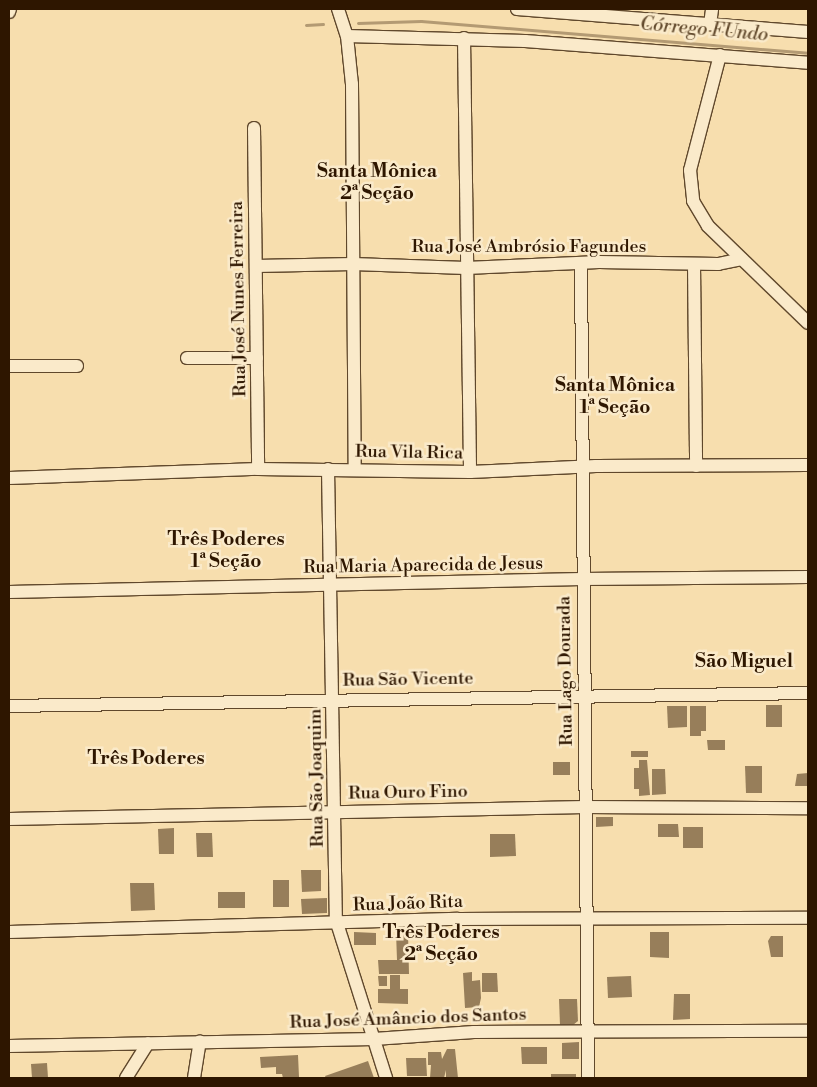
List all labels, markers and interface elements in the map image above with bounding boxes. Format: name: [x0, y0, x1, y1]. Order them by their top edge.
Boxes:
water label: Córrego FUndo: [639, 13, 769, 47]
district label: Santa Mônica 2ª Seção: [317, 161, 437, 205]
street label: Rua José Nunes Ferreira: [226, 201, 252, 397]
street label: Rua José Ambrósio Fagundes: [411, 236, 647, 258]
district label: Santa Mônica 1ª Seção: [555, 375, 675, 419]
street label: Rua Vila Rica: [355, 441, 463, 465]
district label: Três Poderes 1ª Seção: [167, 529, 285, 573]
street label: Rua Maria Aparecida de Jesus: [303, 553, 543, 579]
street label: Rua Lago Dourada: [554, 596, 578, 746]
district label: São Miguel: [695, 651, 793, 673]
street label: Rua São Vicente: [342, 668, 474, 692]
street label: Rua São Joaquim: [305, 708, 329, 848]
district label: Três Poderes: [87, 748, 205, 770]
street label: Rua Ouro Fino: [348, 781, 468, 805]
street label: Rua João Rita: [353, 891, 463, 917]
district label: Três Poderes 2ª Seção: [382, 922, 500, 966]
street label: Rua José Amâncio dos Santos: [289, 1004, 527, 1034]

